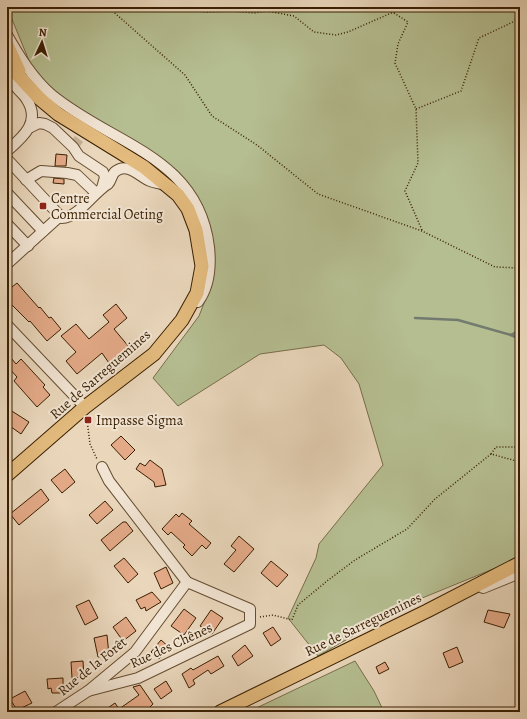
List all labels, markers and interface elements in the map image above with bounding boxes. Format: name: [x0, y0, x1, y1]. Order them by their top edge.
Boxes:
north arrow: [22, 22, 62, 62]
text: N: [38, 25, 47, 40]
place label: Centre Commercial Oeting: [51, 189, 163, 224]
marker: Centre Commercial Oeting: [38, 201, 48, 211]
street label: Rue de Sarreguemines: [46, 325, 155, 423]
place label: Impasse Sigma: [96, 411, 184, 430]
marker: Impasse Sigma: [83, 415, 93, 425]
street label: Rue de Sarreguemines: [302, 588, 425, 661]
street label: Rue des Chênes: [127, 618, 216, 673]
street label: Rue de la Forêt: [54, 632, 131, 700]

